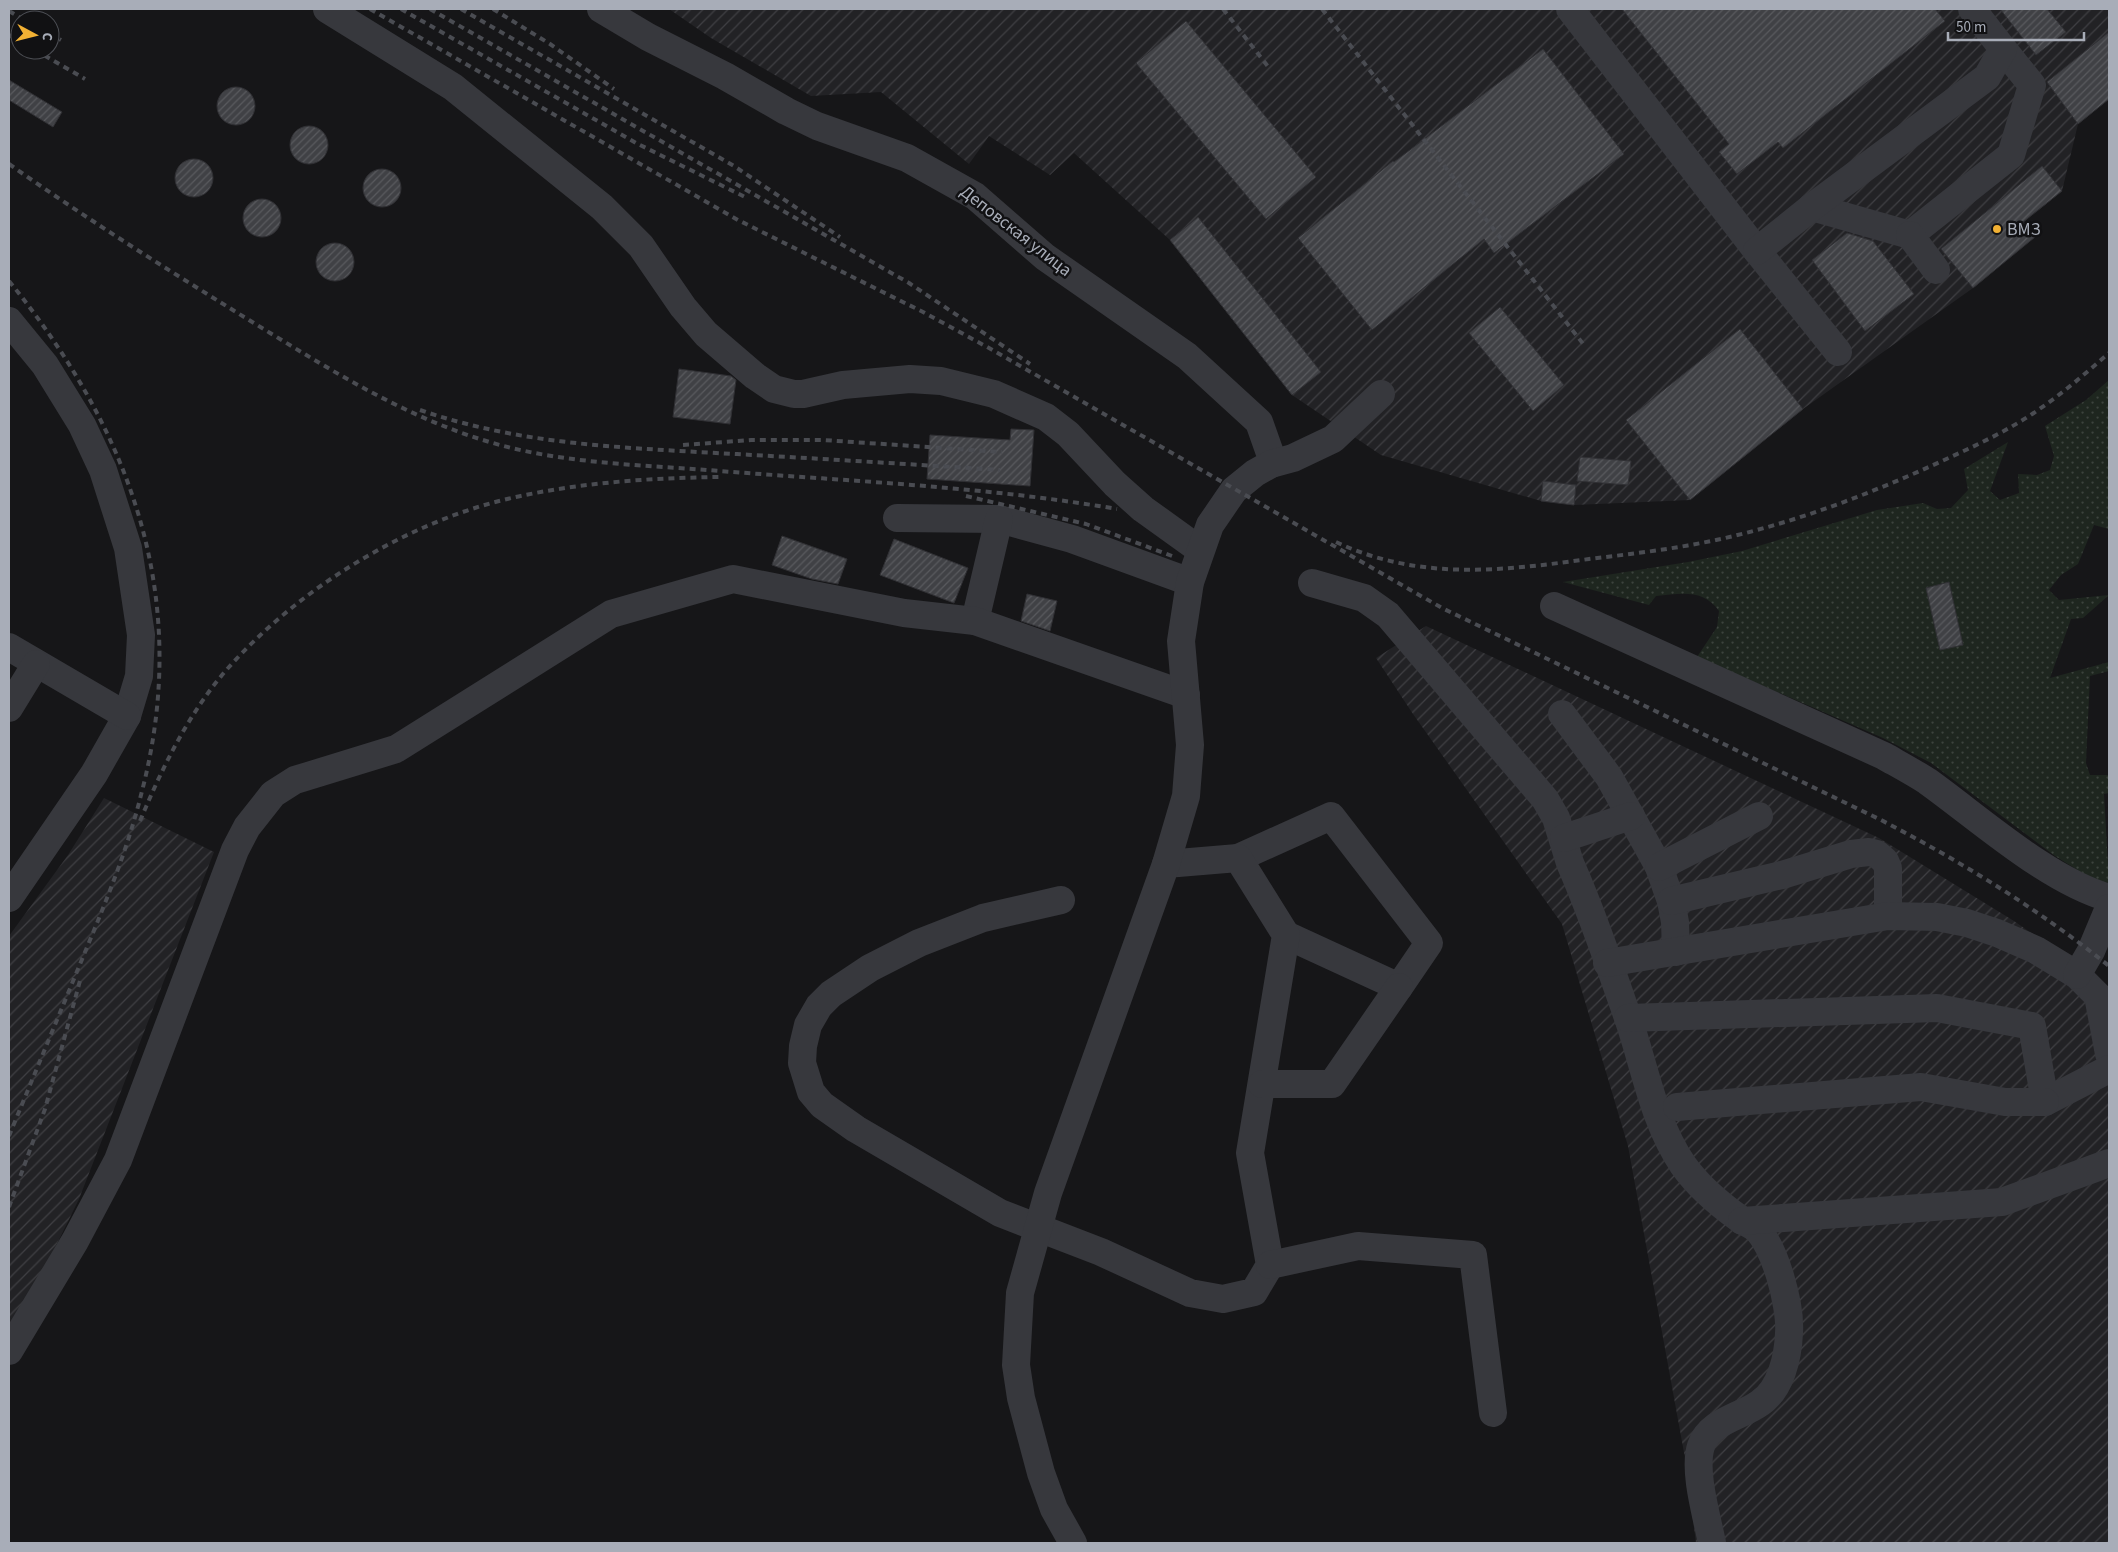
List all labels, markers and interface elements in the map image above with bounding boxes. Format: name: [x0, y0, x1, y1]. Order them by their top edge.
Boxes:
north arrow: [10, 10, 60, 60]
scale bar: [1948, 10, 2084, 42]
text: 50 m: [1956, 17, 1986, 38]
text: С: [36, 31, 57, 42]
street label: Деповская улица: [955, 179, 1077, 283]
place label: ВМЗ: [2007, 217, 2041, 242]
marker: ВМЗ: [1991, 223, 2003, 235]

